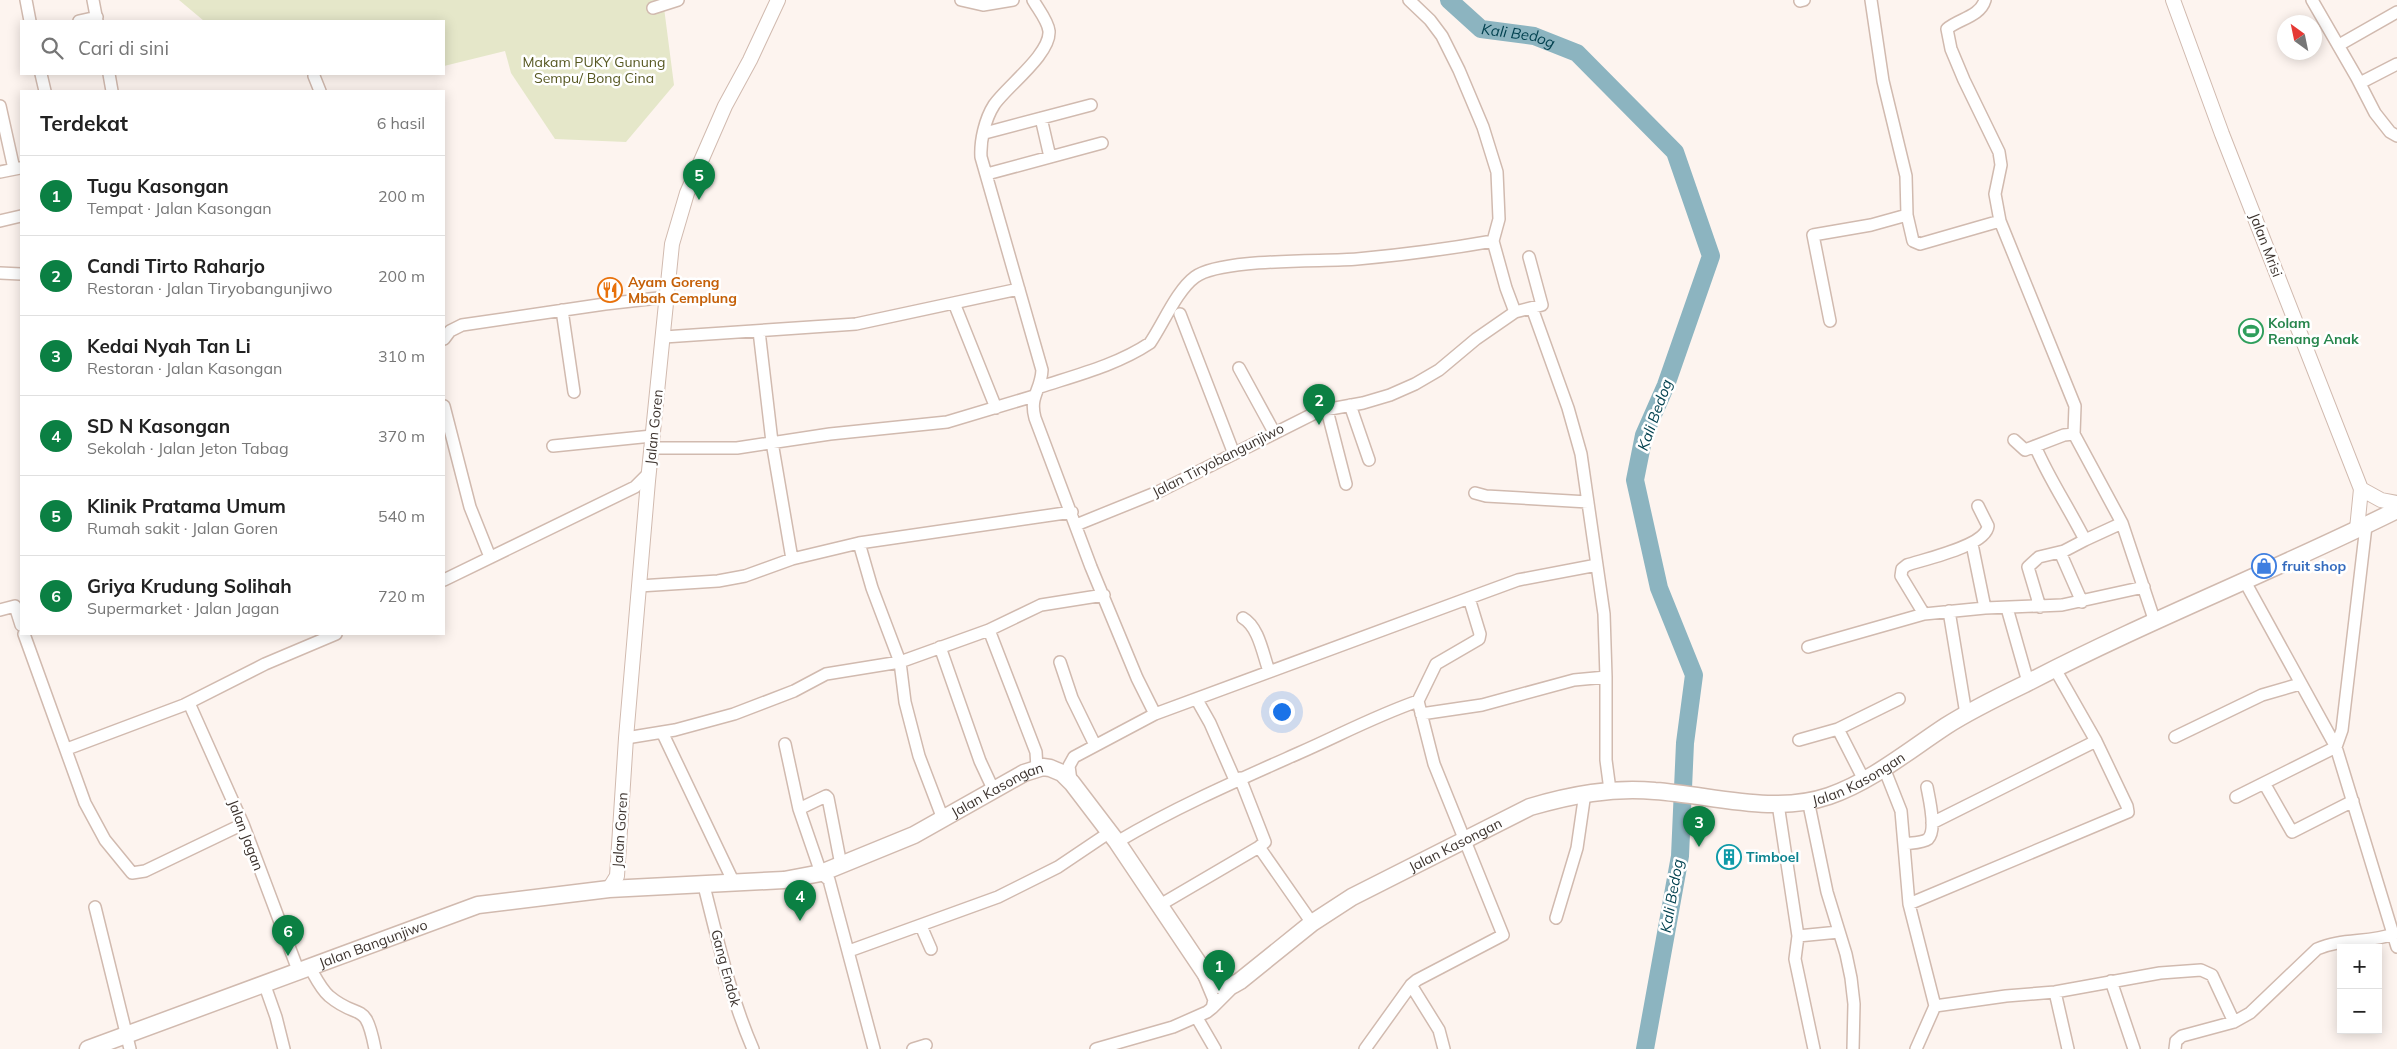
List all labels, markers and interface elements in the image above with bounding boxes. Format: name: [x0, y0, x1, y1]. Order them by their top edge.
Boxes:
north arrow: [2277, 15, 2322, 60]
water label: Kali Bedog: [1480, 19, 1558, 52]
search box: [20, 20, 445, 75]
icon: search: [38, 34, 66, 62]
text: Cari di sini: [78, 36, 169, 60]
park label: Makam PUKY Gunung Sempu/ Bong Cina: [522, 53, 666, 87]
text: Terdekat: [40, 110, 128, 136]
text: 6 hasil: [377, 113, 425, 133]
pin: 5: [683, 159, 715, 200]
text: Tugu Kasongan: [87, 174, 229, 198]
text: 1: [51, 186, 61, 206]
text: 200 m: [378, 186, 425, 206]
text: Tempat · Jalan Kasongan: [87, 198, 272, 218]
street label: Jalan Mrisi: [2246, 210, 2286, 280]
text: Candi Tirto Raharjo: [87, 254, 265, 278]
text: 2: [51, 266, 61, 286]
text: 200 m: [378, 266, 425, 286]
place label: Ayam Goreng Mbah Cemplung: [628, 273, 737, 307]
restaurant icon: Ayam Goreng Mbah Cemplung: [597, 277, 623, 303]
text: Restoran · Jalan Tiryobangunjiwo: [87, 278, 332, 298]
place label: Kolam Renang Anak: [2268, 314, 2359, 348]
sports icon: Kolam Renang Anak: [2238, 318, 2264, 344]
text: Kedai Nyah Tan Li: [87, 334, 251, 358]
text: 3: [51, 346, 61, 366]
text: 310 m: [378, 346, 425, 366]
text: Restoran · Jalan Kasongan: [87, 358, 283, 378]
water label: Kali Bedog: [1633, 377, 1676, 453]
pin: 2: [1303, 384, 1335, 425]
street label: Jalan Goren: [641, 388, 667, 466]
text: SD N Kasongan: [87, 414, 230, 438]
street label: Jalan Tiryobangunjiwo: [1149, 419, 1287, 501]
text: 4: [51, 426, 61, 446]
text: 370 m: [378, 426, 425, 446]
text: Sekolah · Jalan Jeton Tabag: [87, 438, 289, 458]
text: Klinik Pratama Umum: [87, 494, 286, 518]
text: 5: [51, 506, 61, 526]
text: 540 m: [378, 506, 425, 526]
text: Rumah sakit · Jalan Goren: [87, 518, 278, 538]
shop icon: fruit shop: [2251, 553, 2277, 579]
place label: fruit shop: [2282, 557, 2347, 575]
text: Griya Krudung Solihah: [87, 574, 292, 598]
text: 6: [51, 586, 61, 606]
text: 720 m: [378, 586, 425, 606]
text: Supermarket · Jalan Jagan: [87, 598, 279, 618]
your location: [1269, 699, 1295, 725]
street label: Jalan Kasongan: [1810, 748, 1908, 809]
street label: Jalan Kasongan: [948, 758, 1046, 821]
street label: Jalan Goren: [608, 792, 632, 868]
street label: Jalan Jagan: [224, 797, 268, 873]
pin: 3: [1683, 806, 1715, 847]
street label: Jalan Kasongan: [1406, 814, 1505, 876]
building icon: Timboel: [1716, 844, 1742, 870]
place label: Timboel: [1746, 848, 1799, 866]
water label: Kali Bedog: [1656, 858, 1687, 934]
pin: 4: [784, 880, 816, 921]
pin: 6: [272, 915, 304, 956]
street label: Jalan Bangunjiwo: [316, 915, 430, 972]
street label: Gang Endok: [707, 928, 745, 1009]
map controls: [2337, 944, 2382, 1034]
button: +: [2337, 944, 2382, 989]
pin: 1: [1203, 950, 1235, 991]
button: −: [2337, 989, 2382, 1034]

